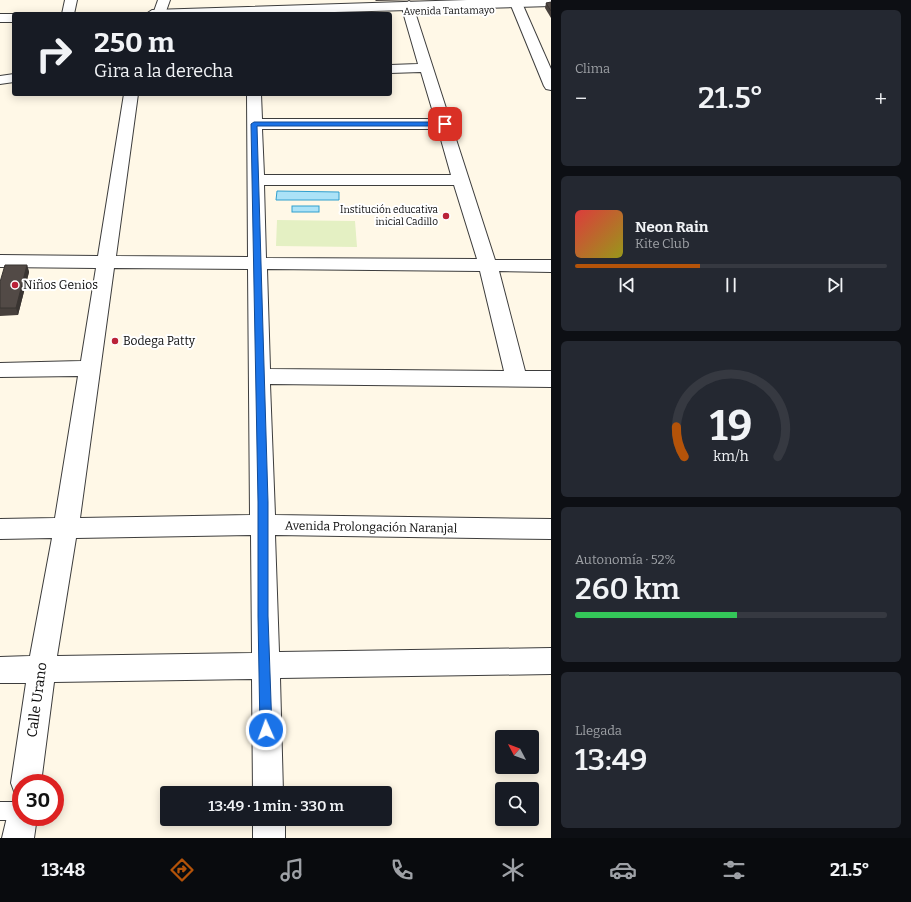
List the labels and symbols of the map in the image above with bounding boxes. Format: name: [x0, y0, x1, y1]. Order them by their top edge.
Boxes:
street label: Avenida Tantamayo: [403, 4, 495, 18]
pin: [428, 107, 462, 141]
place label: Institución educativa inicial Cadillo: [340, 204, 439, 228]
marker: Institución educativa inicial Cadillo: [441, 211, 451, 221]
place label: Niños Genios: [23, 278, 98, 292]
marker: Niños Genios: [10, 280, 20, 290]
place label: Bodega Patty: [123, 334, 196, 348]
marker: Bodega Patty: [110, 336, 120, 346]
street label: Avenida Prolongación Naranjal: [285, 518, 458, 536]
street label: Calle Urano: [23, 661, 51, 739]
position arrow: [245, 709, 287, 751]
north arrow: [495, 730, 539, 774]
speed limit sign: 30: [12, 774, 64, 826]

